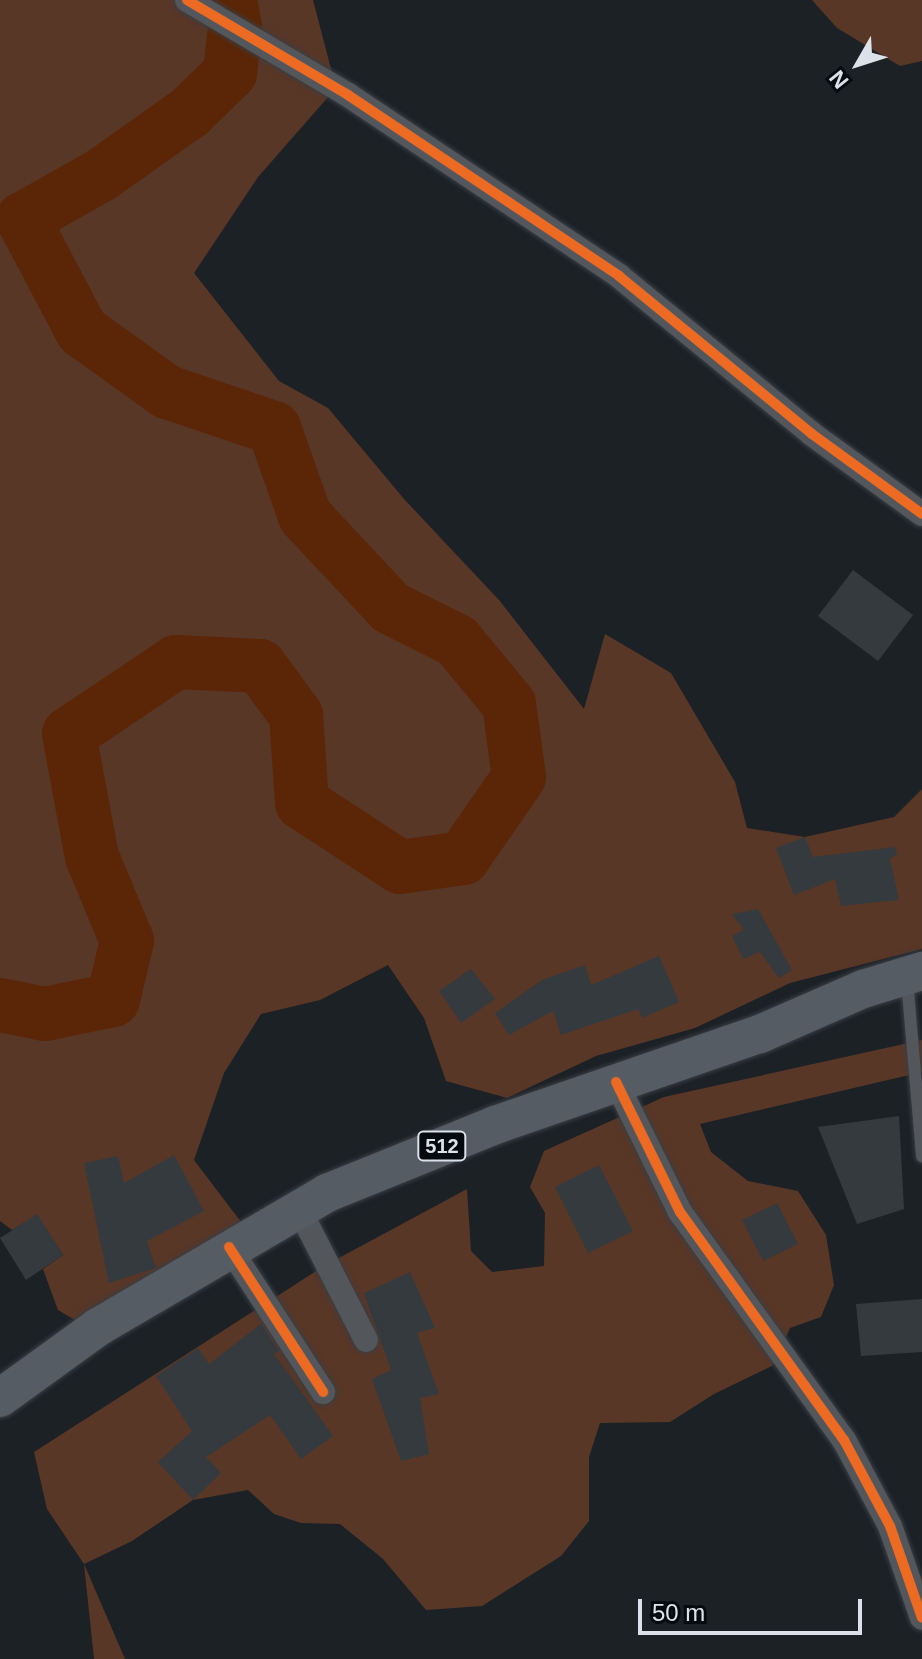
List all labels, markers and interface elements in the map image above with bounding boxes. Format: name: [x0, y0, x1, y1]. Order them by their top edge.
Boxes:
north arrow: [818, 24, 898, 104]
text: N: [824, 65, 854, 93]
road number: 512: [416, 1130, 468, 1162]
scale bar: [642, 1583, 866, 1633]
text: 50 m: [652, 1599, 705, 1626]

